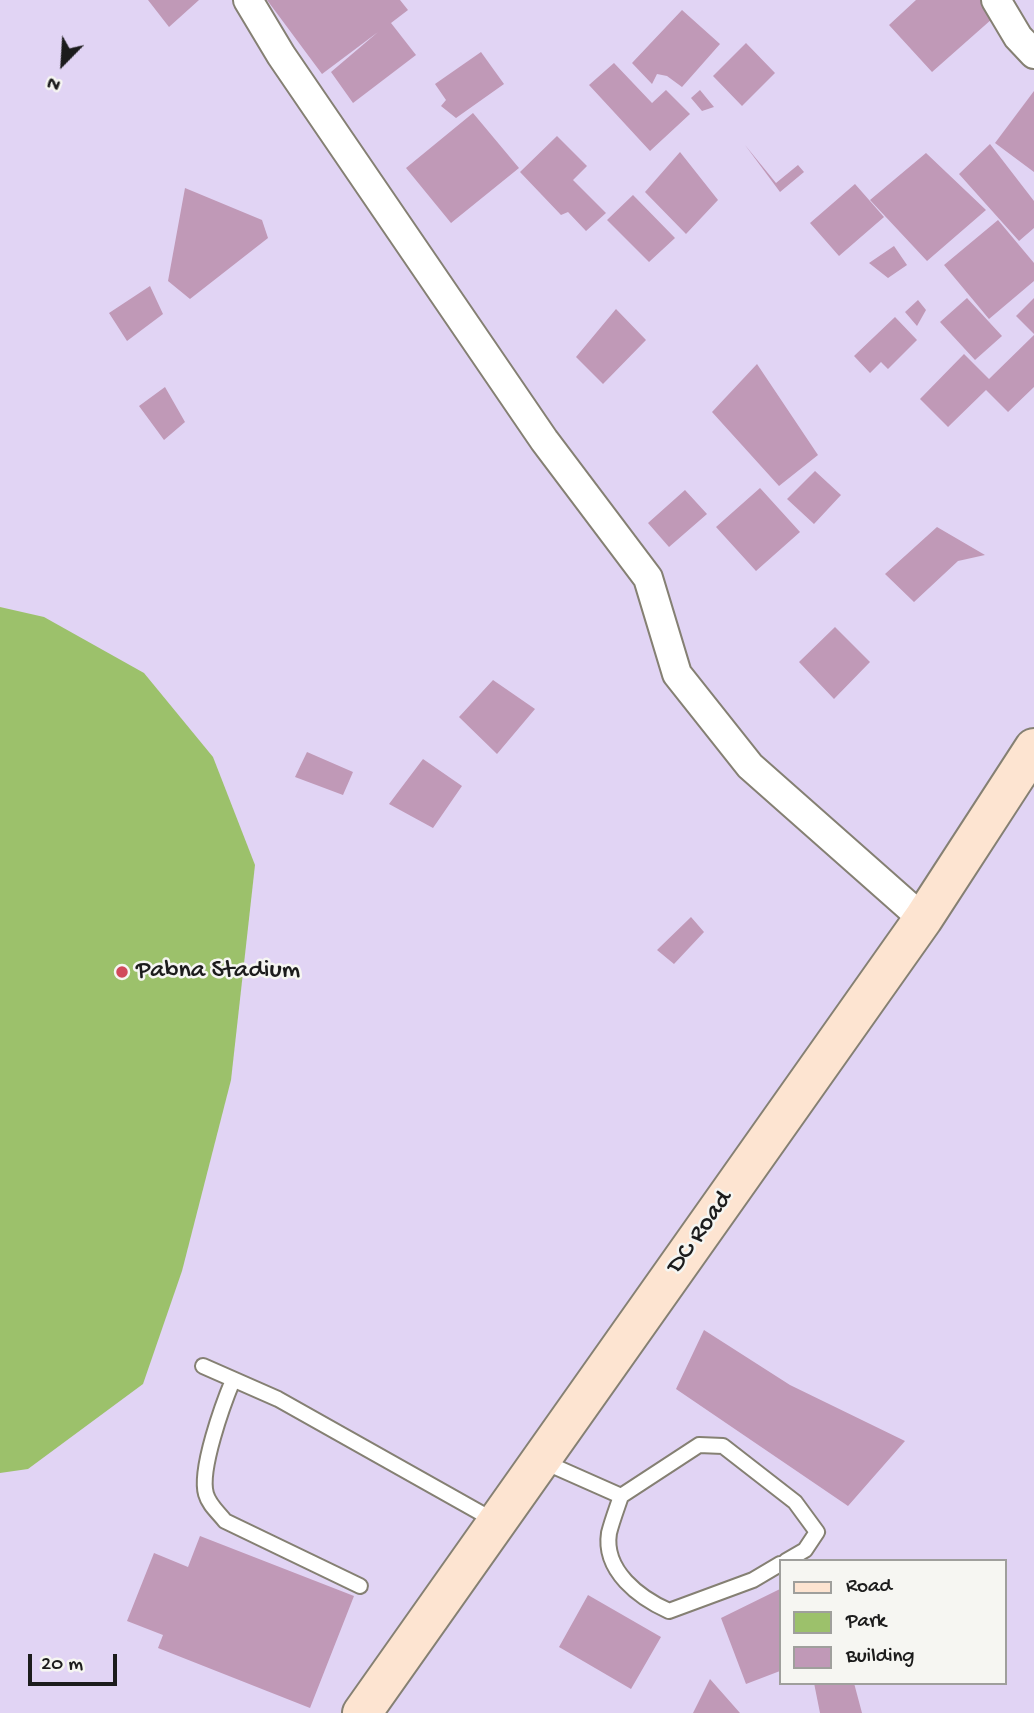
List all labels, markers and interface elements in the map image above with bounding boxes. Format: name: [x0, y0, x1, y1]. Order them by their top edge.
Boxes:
north arrow: [28, 28, 98, 98]
text: N: [44, 70, 65, 96]
place label: Pabna Stadium: [136, 956, 300, 988]
marker: Pabna Stadium: [114, 964, 130, 980]
street label: DC Road: [661, 1186, 741, 1280]
legend: [778, 1559, 1006, 1685]
text: Road: [846, 1575, 892, 1600]
text: Park: [846, 1610, 886, 1635]
scale bar: [32, 1640, 121, 1684]
text: Building: [846, 1645, 915, 1670]
text: 20 m: [41, 1653, 83, 1678]

